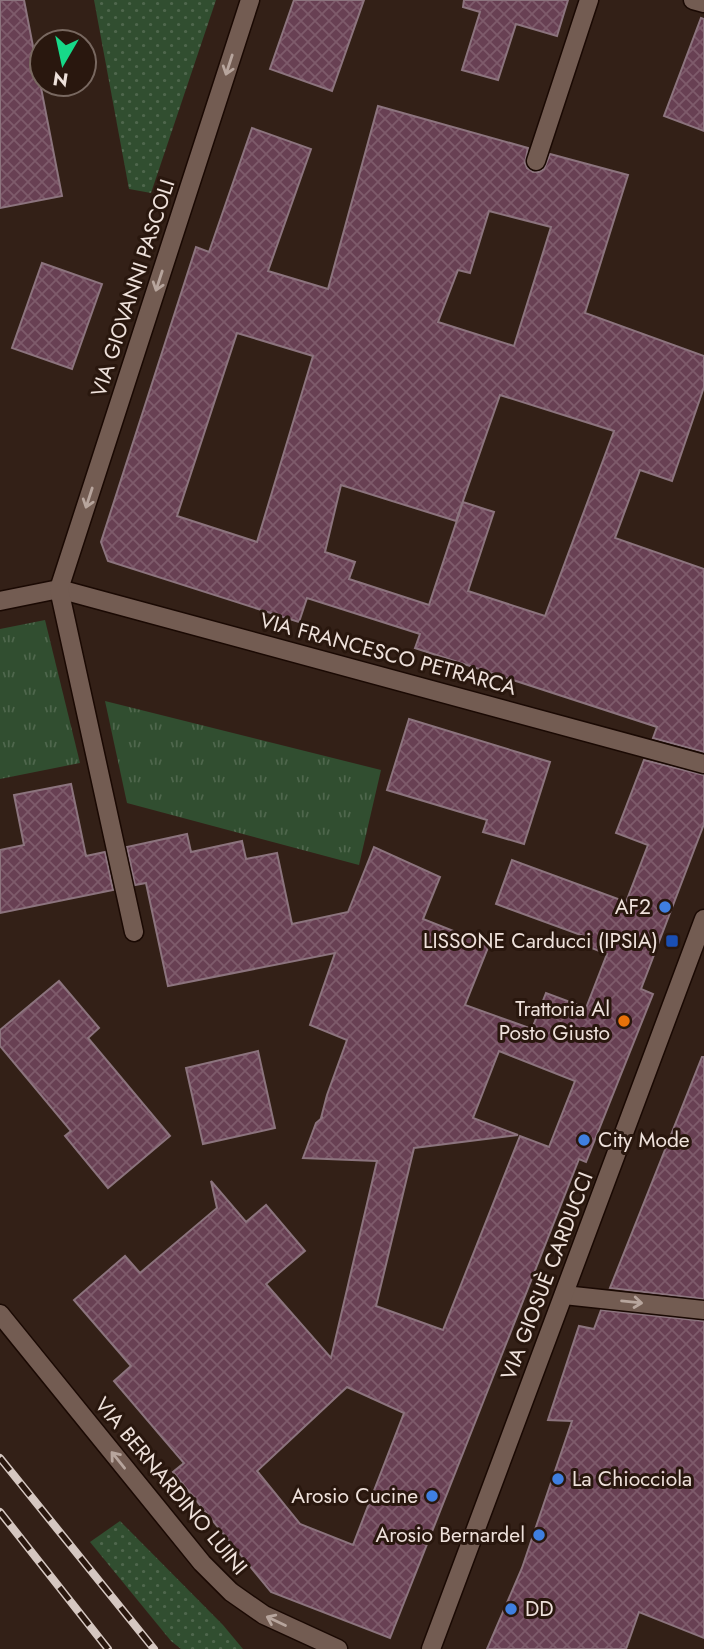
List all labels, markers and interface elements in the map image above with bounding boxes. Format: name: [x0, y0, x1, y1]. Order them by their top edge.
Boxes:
north arrow: [28, 28, 98, 98]
one-way arrow: [221, 54, 234, 76]
text: N: [51, 65, 70, 94]
street label: VIA GIOVANNI PASCOLI: [84, 175, 182, 401]
one-way arrow: [152, 270, 164, 292]
one-way arrow: [82, 487, 95, 509]
street label: VIA FRANCESCO PETRARCA: [256, 605, 520, 703]
place label: AF2: [615, 892, 651, 922]
marker: AF2: [657, 899, 673, 915]
place label: LISSONE Carducci (IPSIA): [423, 926, 658, 956]
marker: LISSONE Carducci (IPSIA): [664, 933, 680, 949]
place label: Trattoria Al Posto Giusto: [499, 994, 610, 1048]
marker: Trattoria Al Posto Giusto: [616, 1013, 632, 1029]
place label: City Mode: [598, 1125, 690, 1155]
marker: City Mode: [576, 1132, 592, 1148]
street label: VIA GIOSUÈ CARDUCCI: [493, 1168, 601, 1384]
one-way arrow: [620, 1296, 643, 1309]
street label: VIA BERNARDINO LUINI: [88, 1391, 254, 1581]
one-way arrow: [111, 1451, 126, 1469]
place label: La Chiocciola: [572, 1464, 692, 1494]
marker: La Chiocciola: [550, 1471, 566, 1487]
place label: Arosio Cucine: [291, 1481, 418, 1511]
marker: Arosio Cucine: [424, 1488, 440, 1504]
place label: Arosio Bernardel: [375, 1520, 525, 1550]
marker: Arosio Bernardel: [531, 1527, 547, 1543]
place label: DD: [525, 1594, 554, 1624]
marker: DD: [503, 1601, 519, 1617]
one-way arrow: [266, 1613, 287, 1627]

